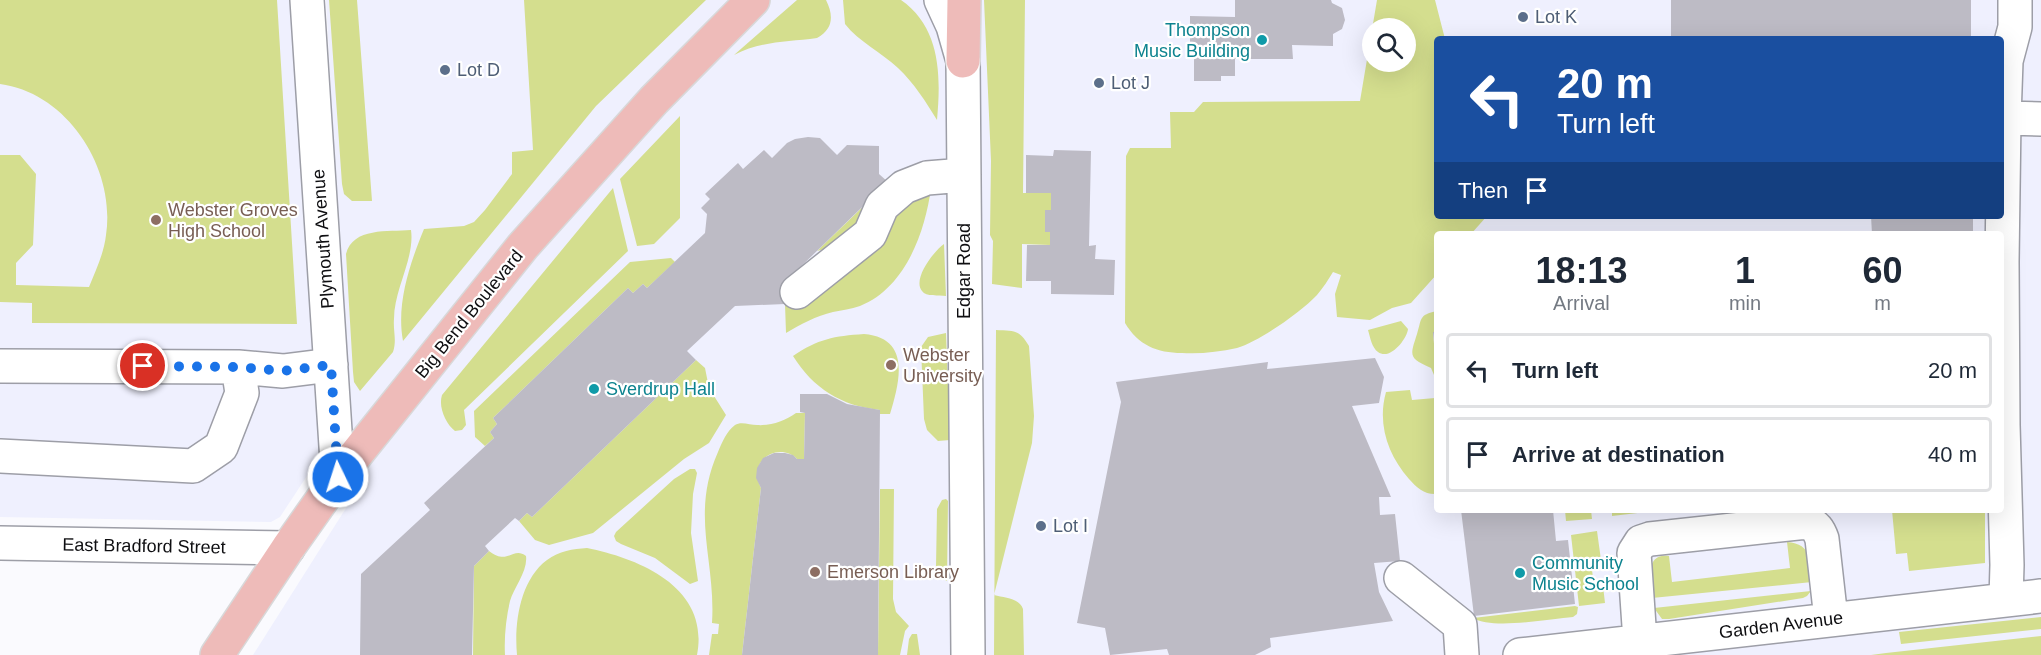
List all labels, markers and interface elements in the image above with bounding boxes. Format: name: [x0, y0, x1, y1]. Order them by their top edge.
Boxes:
place label: Lot K: [1535, 7, 1577, 27]
marker: Lot K: [1516, 10, 1530, 24]
map controls: [1362, 18, 1416, 72]
button: search: [1362, 18, 1416, 72]
place label: Thompson Music Building: [1134, 20, 1250, 61]
marker: Thompson Music Building: [1255, 33, 1269, 47]
place label: Lot D: [457, 60, 500, 80]
icon: left: [1458, 60, 1536, 138]
text: 20 m: [1557, 60, 1653, 107]
marker: Lot D: [438, 63, 452, 77]
place label: Lot J: [1111, 73, 1150, 93]
marker: Lot J: [1092, 76, 1106, 90]
text: Turn left: [1557, 109, 1655, 139]
street label: Plymouth Avenue: [308, 169, 338, 309]
icon: arrive: [1520, 174, 1553, 207]
text: Then: [1458, 178, 1508, 203]
place label: Webster Groves High School: [168, 200, 298, 241]
marker: Webster Groves High School: [149, 213, 163, 227]
street label: Edgar Road: [954, 223, 974, 319]
street label: Big Bend Boulevard: [411, 246, 527, 382]
text: 18:13: [1535, 250, 1627, 291]
text: 1: [1735, 250, 1755, 291]
text: 60: [1863, 250, 1903, 291]
text: Arrival: [1553, 292, 1610, 314]
text: min: [1729, 292, 1761, 314]
text: m: [1874, 292, 1891, 314]
pin: [117, 340, 168, 391]
place label: Webster University: [903, 345, 982, 386]
icon: arrive: [126, 349, 159, 382]
icon: left: [1461, 354, 1494, 387]
marker: Webster University: [884, 358, 898, 372]
text: Turn left: [1512, 358, 1598, 383]
text: 20 m: [1928, 358, 1977, 383]
place label: Sverdrup Hall: [606, 379, 715, 399]
marker: Sverdrup Hall: [587, 382, 601, 396]
icon: arrive: [1461, 438, 1494, 471]
text: Arrive at destination: [1512, 442, 1725, 467]
text: 40 m: [1928, 442, 1977, 467]
position arrow: [306, 445, 370, 509]
place label: Lot I: [1053, 516, 1088, 536]
marker: Lot I: [1034, 519, 1048, 533]
street label: East Bradford Street: [62, 535, 226, 557]
place label: Community Music School: [1532, 553, 1639, 594]
place label: Emerson Library: [827, 562, 959, 582]
marker: Emerson Library: [808, 565, 822, 579]
marker: Community Music School: [1513, 566, 1527, 580]
street label: Garden Avenue: [1718, 607, 1844, 643]

